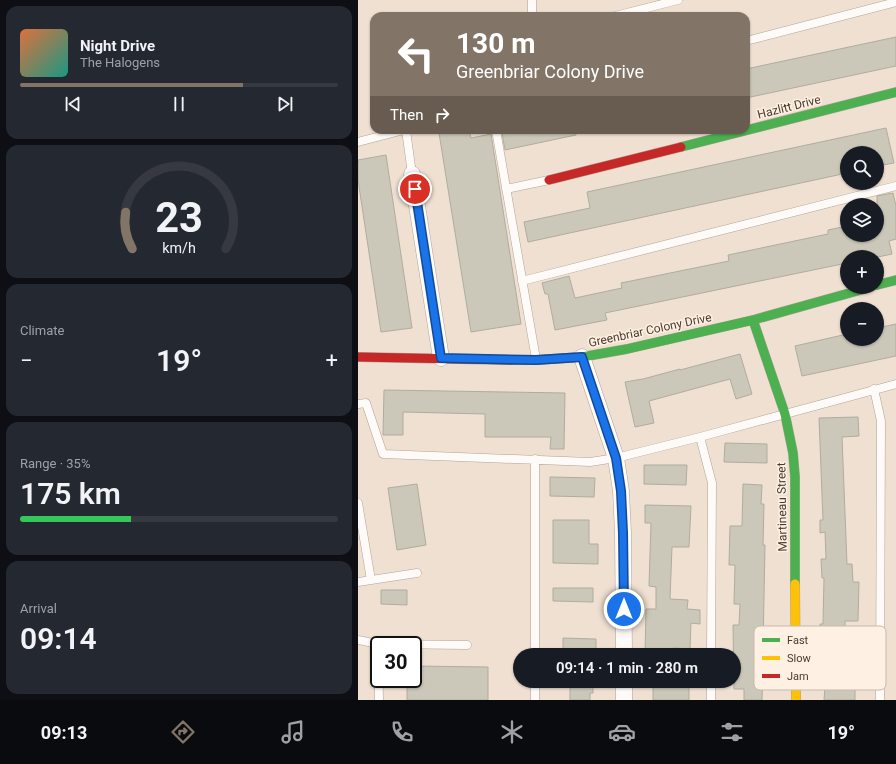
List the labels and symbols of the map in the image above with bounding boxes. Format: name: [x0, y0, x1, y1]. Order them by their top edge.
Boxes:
street label: Hazlitt Drive: [756, 92, 822, 122]
pin: [398, 172, 432, 206]
street label: Greenbriar Colony Drive: [587, 310, 713, 350]
street label: Martineau Street: [774, 462, 790, 552]
position arrow: [603, 588, 645, 630]
legend: [754, 626, 886, 690]
text: Fast: [787, 634, 809, 647]
speed limit sign: 30: [370, 636, 422, 688]
text: Slow: [787, 652, 811, 665]
text: Jam: [787, 670, 809, 683]

